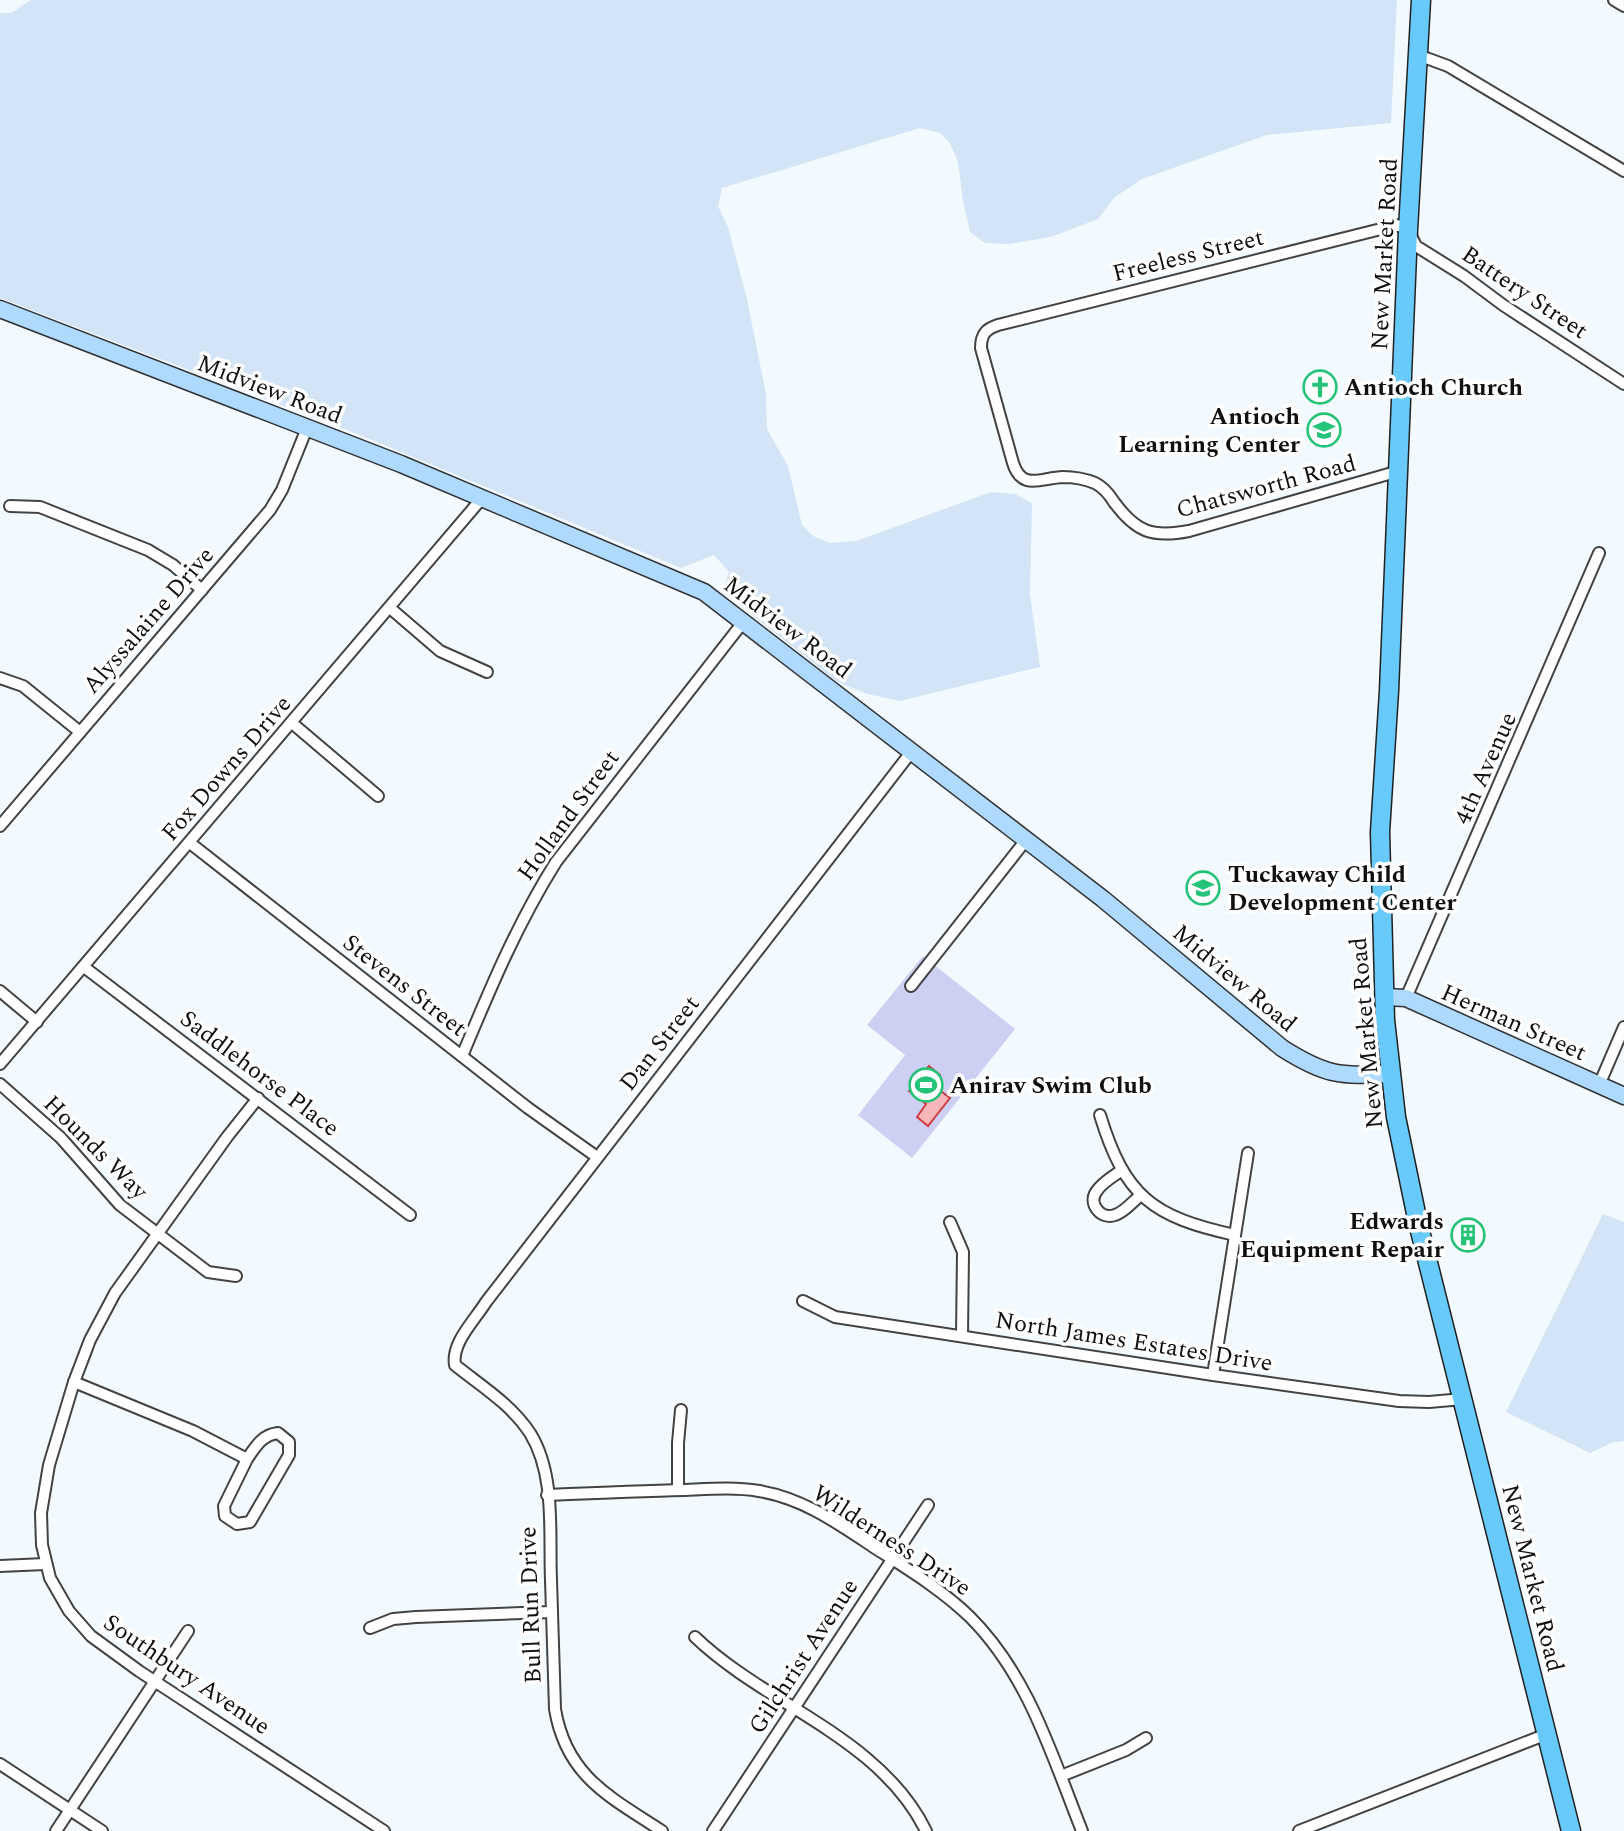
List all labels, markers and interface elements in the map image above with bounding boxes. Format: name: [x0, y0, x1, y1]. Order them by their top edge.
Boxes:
street label: New Market Road: [1362, 157, 1408, 351]
street label: Freeless Street: [1109, 220, 1268, 292]
street label: Battery Street: [1454, 237, 1595, 349]
street label: Midview Road: [192, 346, 347, 434]
church icon: Antioch Church: [1301, 368, 1339, 406]
place label: Antioch Church: [1344, 370, 1523, 406]
place label: Antioch Learning Center: [1118, 399, 1301, 463]
school or university icon: Antioch Learning Center: [1305, 411, 1343, 449]
street label: Chatsworth Road: [1172, 446, 1360, 528]
street label: Alyssalaine Drive: [74, 539, 223, 702]
street label: Midview Road: [716, 567, 859, 688]
street label: Fox Downs Drive: [153, 688, 300, 850]
street label: 4th Avenue: [1445, 706, 1527, 830]
street label: Holland Street: [509, 742, 629, 889]
place label: Tuckaway Child Development Center: [1228, 857, 1457, 921]
school or university icon: Tuckaway Child Development Center: [1184, 869, 1222, 907]
street label: Midview Road: [1164, 916, 1304, 1042]
street label: Stevens Street: [334, 926, 474, 1046]
street label: New Market Road: [1341, 936, 1393, 1130]
street label: Herman Street: [1435, 975, 1592, 1071]
street label: Dan Street: [611, 988, 709, 1099]
street label: Saddlehorse Place: [172, 1002, 347, 1146]
sports icon: Anirav Swim Club: [907, 1066, 945, 1104]
place label: Anirav Swim Club: [950, 1068, 1152, 1104]
street label: Hounds Way: [35, 1087, 157, 1209]
place label: Edwards Equipment Repair: [1240, 1204, 1445, 1268]
building icon: Edwards Equipment Repair: [1449, 1216, 1487, 1254]
street label: North James Estates Drive: [993, 1302, 1275, 1382]
street label: Wilderness Drive: [805, 1476, 978, 1606]
street label: New Market Road: [1491, 1481, 1573, 1676]
street label: Bull Run Drive: [510, 1526, 552, 1684]
street label: Gilchrist Avenue: [740, 1572, 868, 1742]
street label: Southbury Avenue: [96, 1605, 277, 1744]

